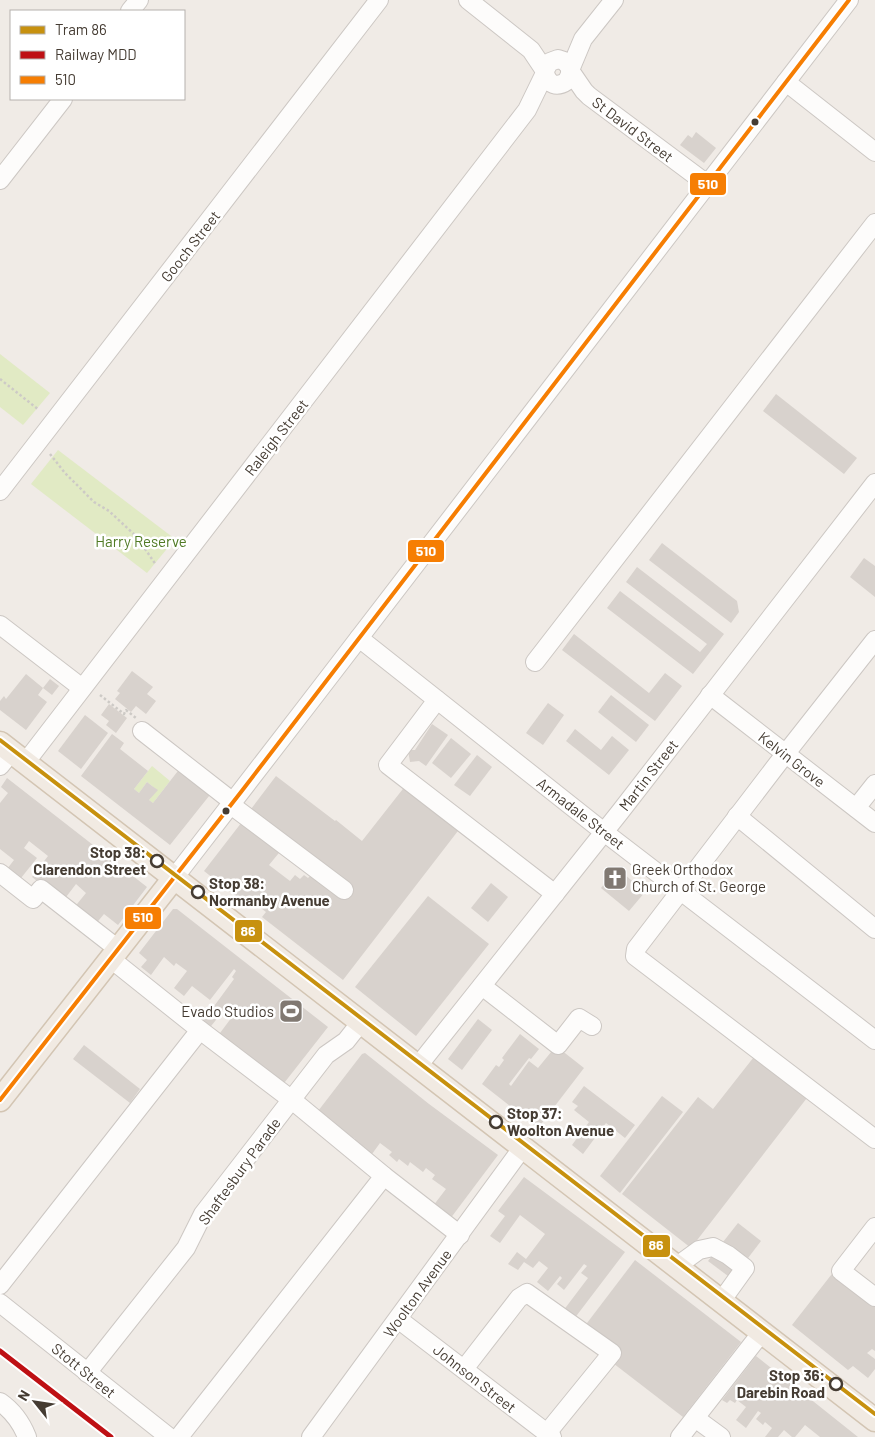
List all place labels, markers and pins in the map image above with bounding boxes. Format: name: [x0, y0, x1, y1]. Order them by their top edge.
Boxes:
unlabelled marker: [750, 117, 760, 127]
unlabelled marker: [221, 806, 231, 816]
place label: Stop 38: Clarendon Street: [33, 843, 146, 878]
marker: Stop 38: Clarendon Street: [150, 854, 164, 868]
place label: Greek Orthodox Church of St. George: [632, 860, 766, 895]
church icon: Greek Orthodox Church of St. George: [602, 865, 628, 891]
place label: Stop 38: Normanby Avenue: [209, 874, 330, 909]
marker: Stop 38: Normanby Avenue: [191, 885, 205, 899]
sports icon: Evado Studios: [278, 998, 304, 1024]
place label: Evado Studios: [181, 1002, 274, 1020]
place label: Stop 37: Woolton Avenue: [507, 1104, 614, 1139]
marker: Stop 37: Woolton Avenue: [489, 1115, 503, 1129]
place label: Stop 36: Darebin Road: [737, 1366, 825, 1401]
marker: Stop 36: Darebin Road: [829, 1377, 843, 1391]

